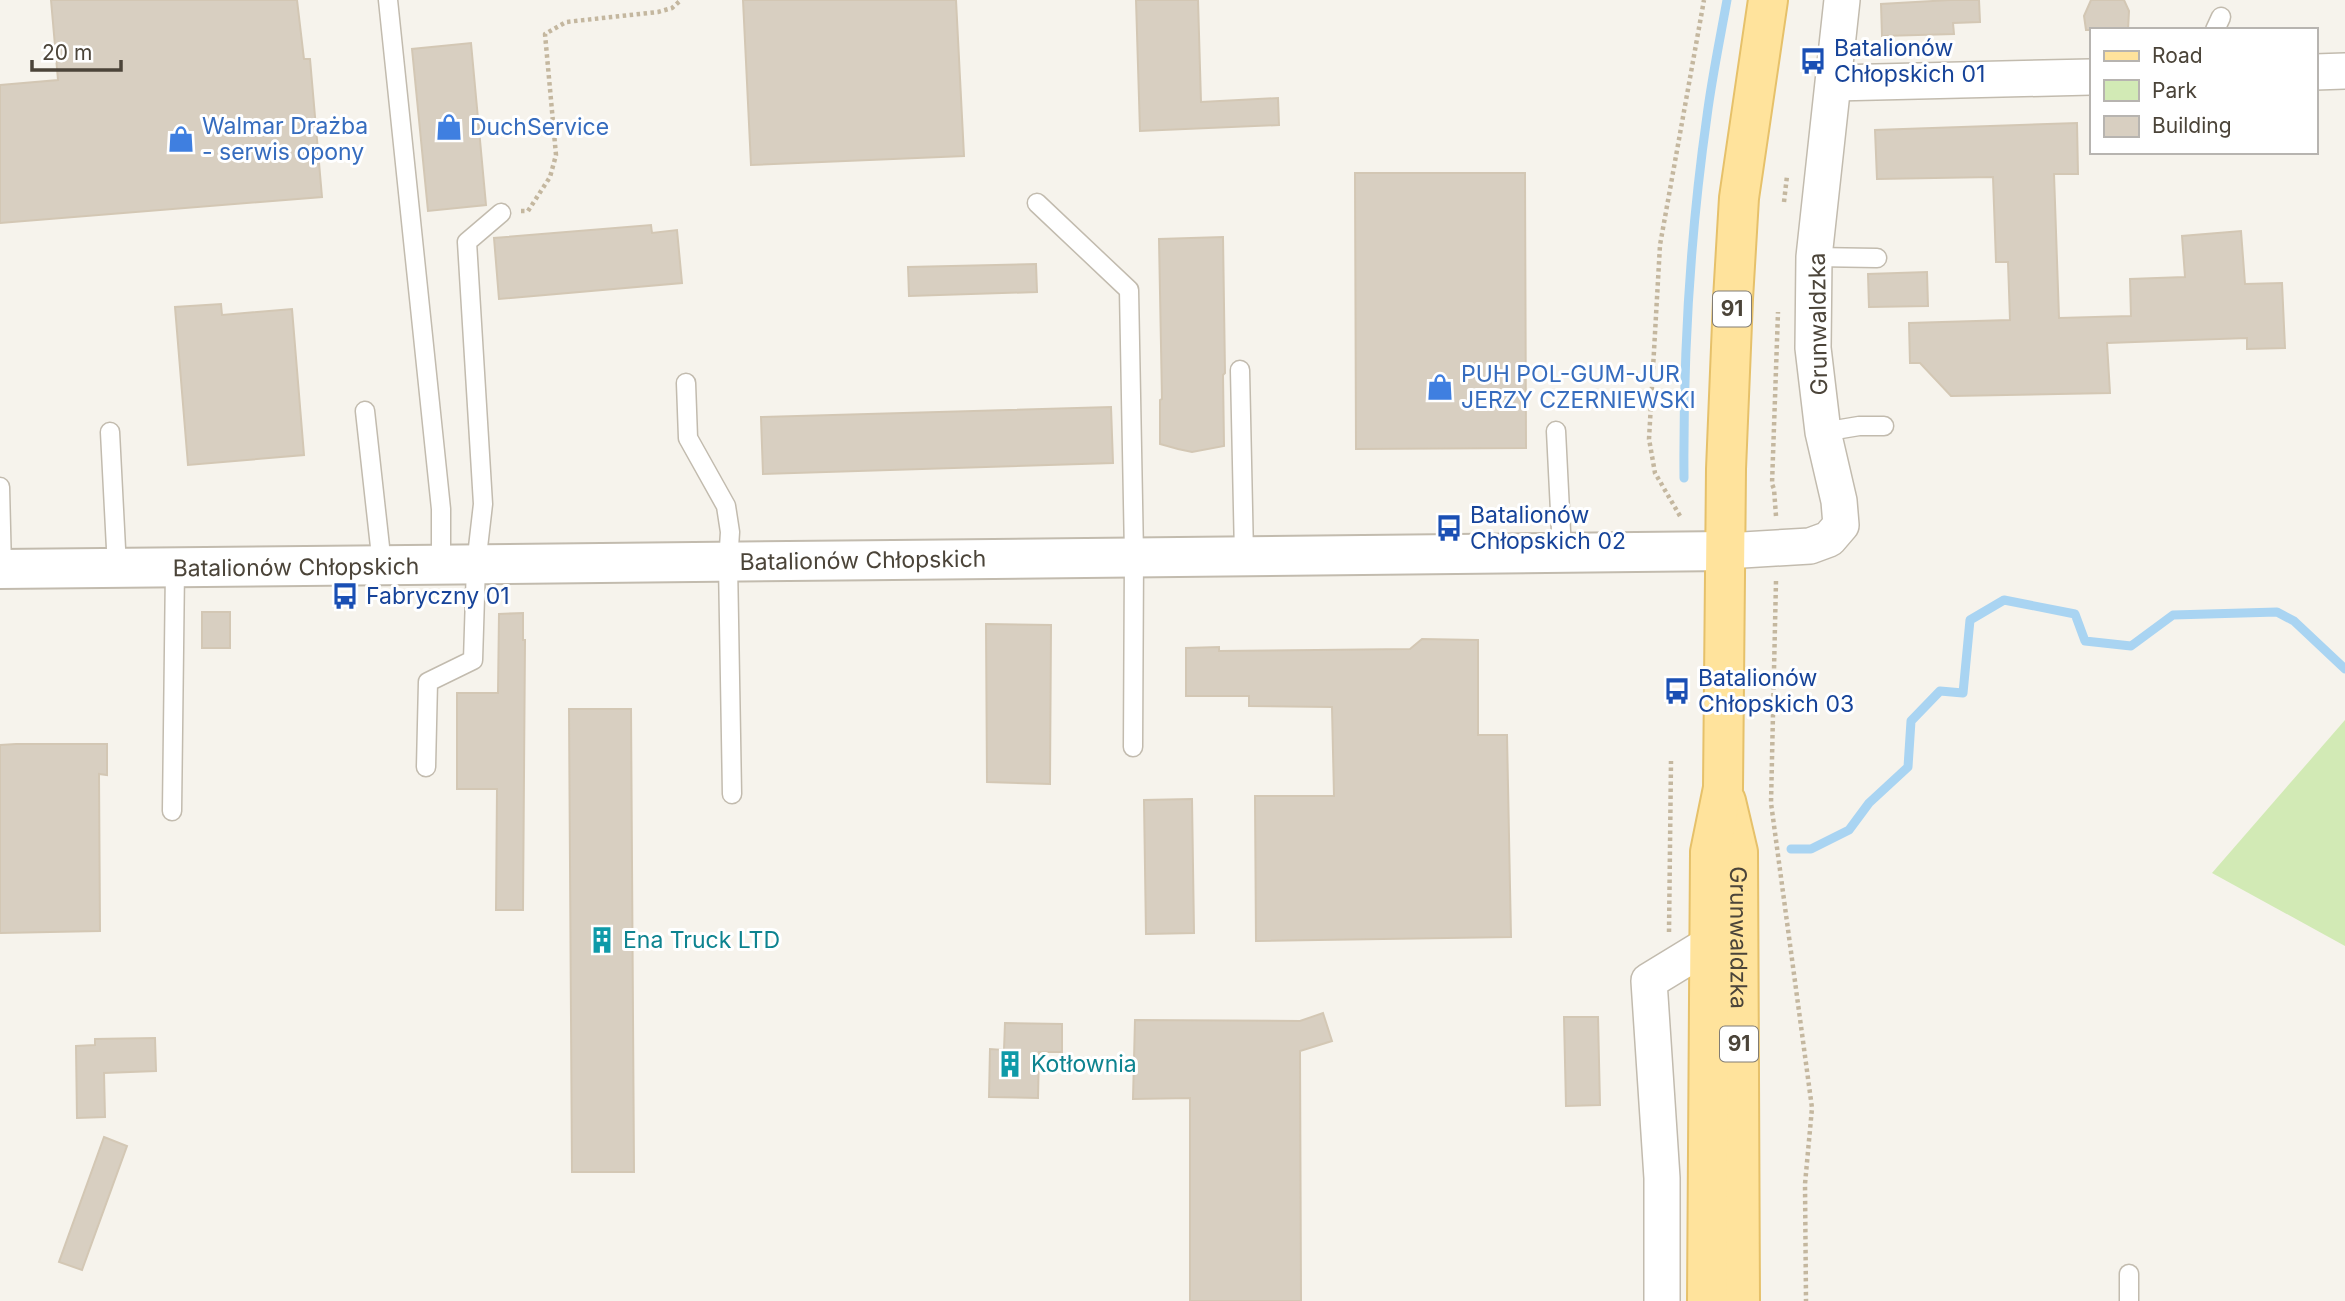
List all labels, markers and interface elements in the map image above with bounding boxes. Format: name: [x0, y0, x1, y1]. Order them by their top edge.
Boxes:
scale bar: [32, 28, 121, 72]
legend: [2090, 28, 2317, 154]
place label: Batalionów Chłopskich 01: [1834, 34, 1985, 88]
text: 20 m: [42, 40, 92, 65]
text: Road: [2152, 43, 2203, 68]
bus stop icon: Batalionów Chłopskich 01: [1798, 46, 1828, 76]
text: Park: [2152, 78, 2197, 103]
place label: Walmar Drażba - serwis opony: [202, 112, 368, 166]
shop icon: DuchService: [434, 112, 464, 142]
place label: DuchService: [470, 113, 609, 141]
text: Building: [2152, 113, 2232, 138]
shop icon: Walmar Drażba - serwis opony: [166, 124, 196, 154]
street label: Grunwaldzka: [1803, 252, 1833, 396]
road number: 91: [1713, 292, 1751, 326]
place label: PUH POL-GUM-JUR JERZY CZERNIEWSKI: [1461, 360, 1696, 414]
shop icon: PUH POL-GUM-JUR JERZY CZERNIEWSKI: [1425, 372, 1455, 402]
place label: Batalionów Chłopskich 02: [1470, 501, 1626, 555]
bus stop icon: Batalionów Chłopskich 02: [1434, 513, 1464, 543]
street label: Batalionów Chłopskich: [739, 545, 987, 576]
street label: Batalionów Chłopskich: [173, 552, 420, 582]
bus stop icon: Fabryczny 01: [330, 581, 360, 611]
place label: Fabryczny 01: [366, 582, 510, 610]
place label: Batalionów Chłopskich 03: [1698, 664, 1854, 718]
bus stop icon: Batalionów Chłopskich 03: [1662, 676, 1692, 706]
street label: Grunwaldzka: [1724, 866, 1753, 1009]
building icon: Ena Truck LTD: [587, 925, 617, 955]
place label: Ena Truck LTD: [623, 926, 780, 954]
road number: 91: [1720, 1026, 1758, 1062]
building icon: Kotłownia: [995, 1049, 1025, 1079]
place label: Kotłownia: [1031, 1050, 1137, 1078]

